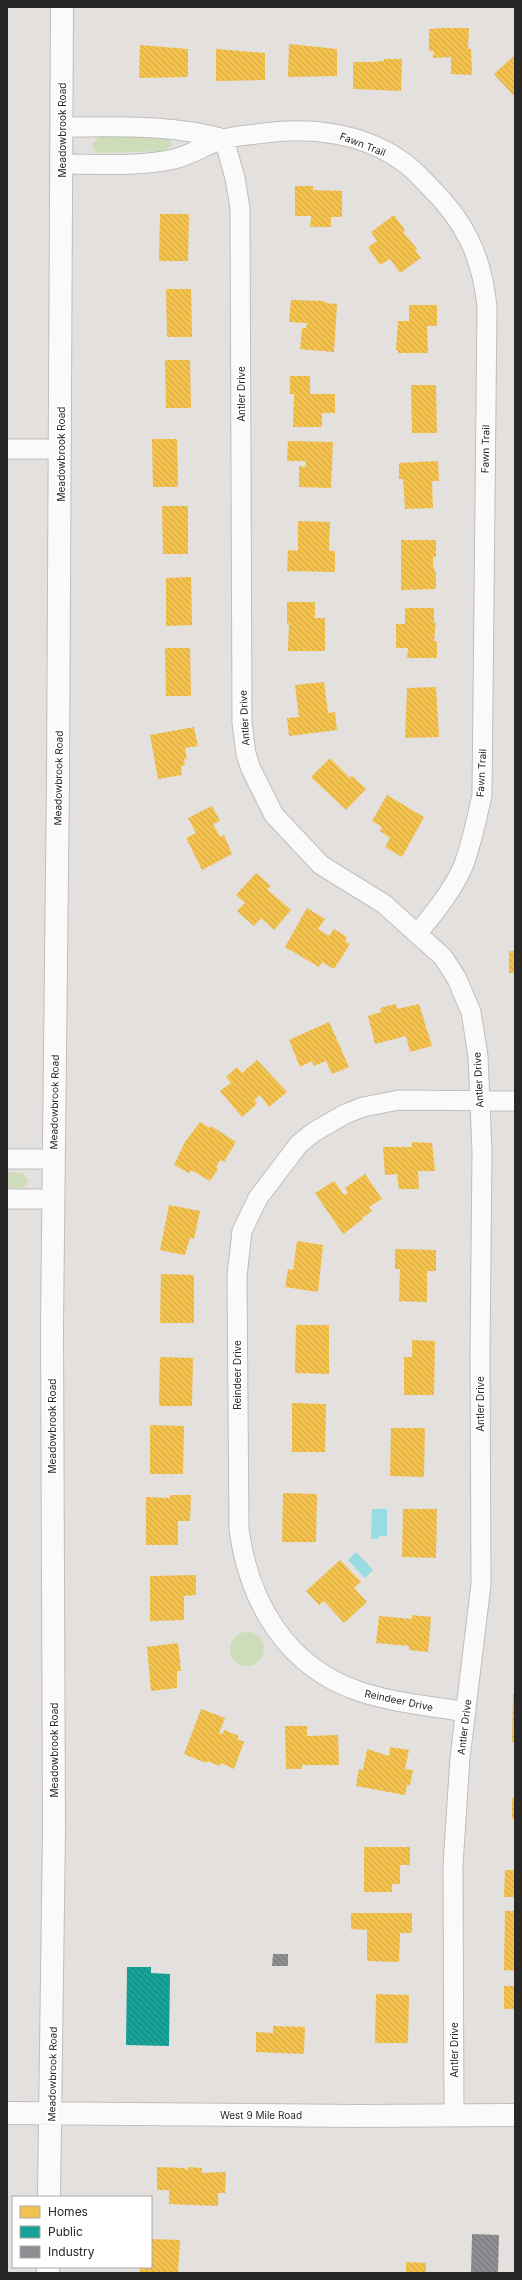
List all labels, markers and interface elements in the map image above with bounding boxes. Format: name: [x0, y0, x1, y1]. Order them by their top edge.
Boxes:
street label: Meadowbrook Road: [56, 83, 68, 177]
street label: Fawn Trail: [338, 130, 388, 158]
street label: Antler Drive: [235, 366, 247, 422]
street label: Meadowbrook Road: [55, 407, 67, 501]
street label: Fawn Trail: [479, 425, 491, 473]
street label: Antler Drive: [237, 690, 251, 746]
street label: Meadowbrook Road: [51, 730, 65, 826]
street label: Fawn Trail: [474, 749, 488, 797]
street label: Antler Drive: [471, 1052, 485, 1108]
street label: Meadowbrook Road: [47, 1054, 61, 1150]
street label: Reindeer Drive: [231, 1340, 243, 1410]
street label: Antler Drive: [474, 1376, 486, 1432]
street label: Meadowbrook Road: [46, 1379, 58, 1473]
street label: Reindeer Drive: [364, 1687, 434, 1713]
street label: Antler Drive: [455, 1698, 473, 1755]
street label: Meadowbrook Road: [48, 1703, 60, 1797]
street label: Antler Drive: [448, 2022, 460, 2078]
street label: Meadowbrook Road: [45, 2026, 59, 2122]
street label: West 9 Mile Road: [220, 2109, 302, 2121]
legend: [12, 2196, 152, 2268]
text: Homes: [48, 2204, 88, 2219]
text: Public: [48, 2224, 83, 2239]
text: Industry: [48, 2244, 95, 2259]

